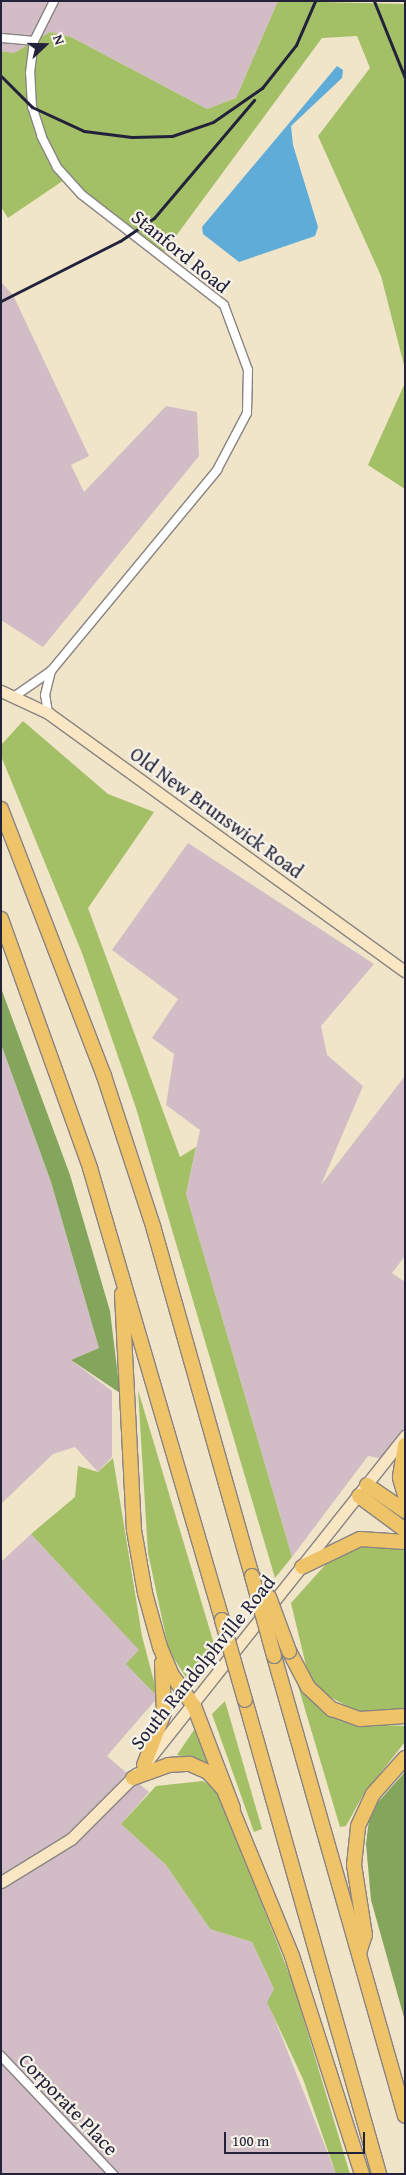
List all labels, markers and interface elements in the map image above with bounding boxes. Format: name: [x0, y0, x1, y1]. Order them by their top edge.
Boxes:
north arrow: [20, 20, 70, 70]
text: N: [48, 32, 70, 48]
street label: Stanford Road: [127, 204, 235, 298]
street label: Old New Brunswick Road: [126, 741, 308, 883]
street label: South Randolphville Road: [125, 1570, 279, 1754]
street label: Corporate Place: [14, 2048, 124, 2160]
scale bar: [226, 2122, 367, 2154]
text: 100 m: [232, 2130, 269, 2151]

